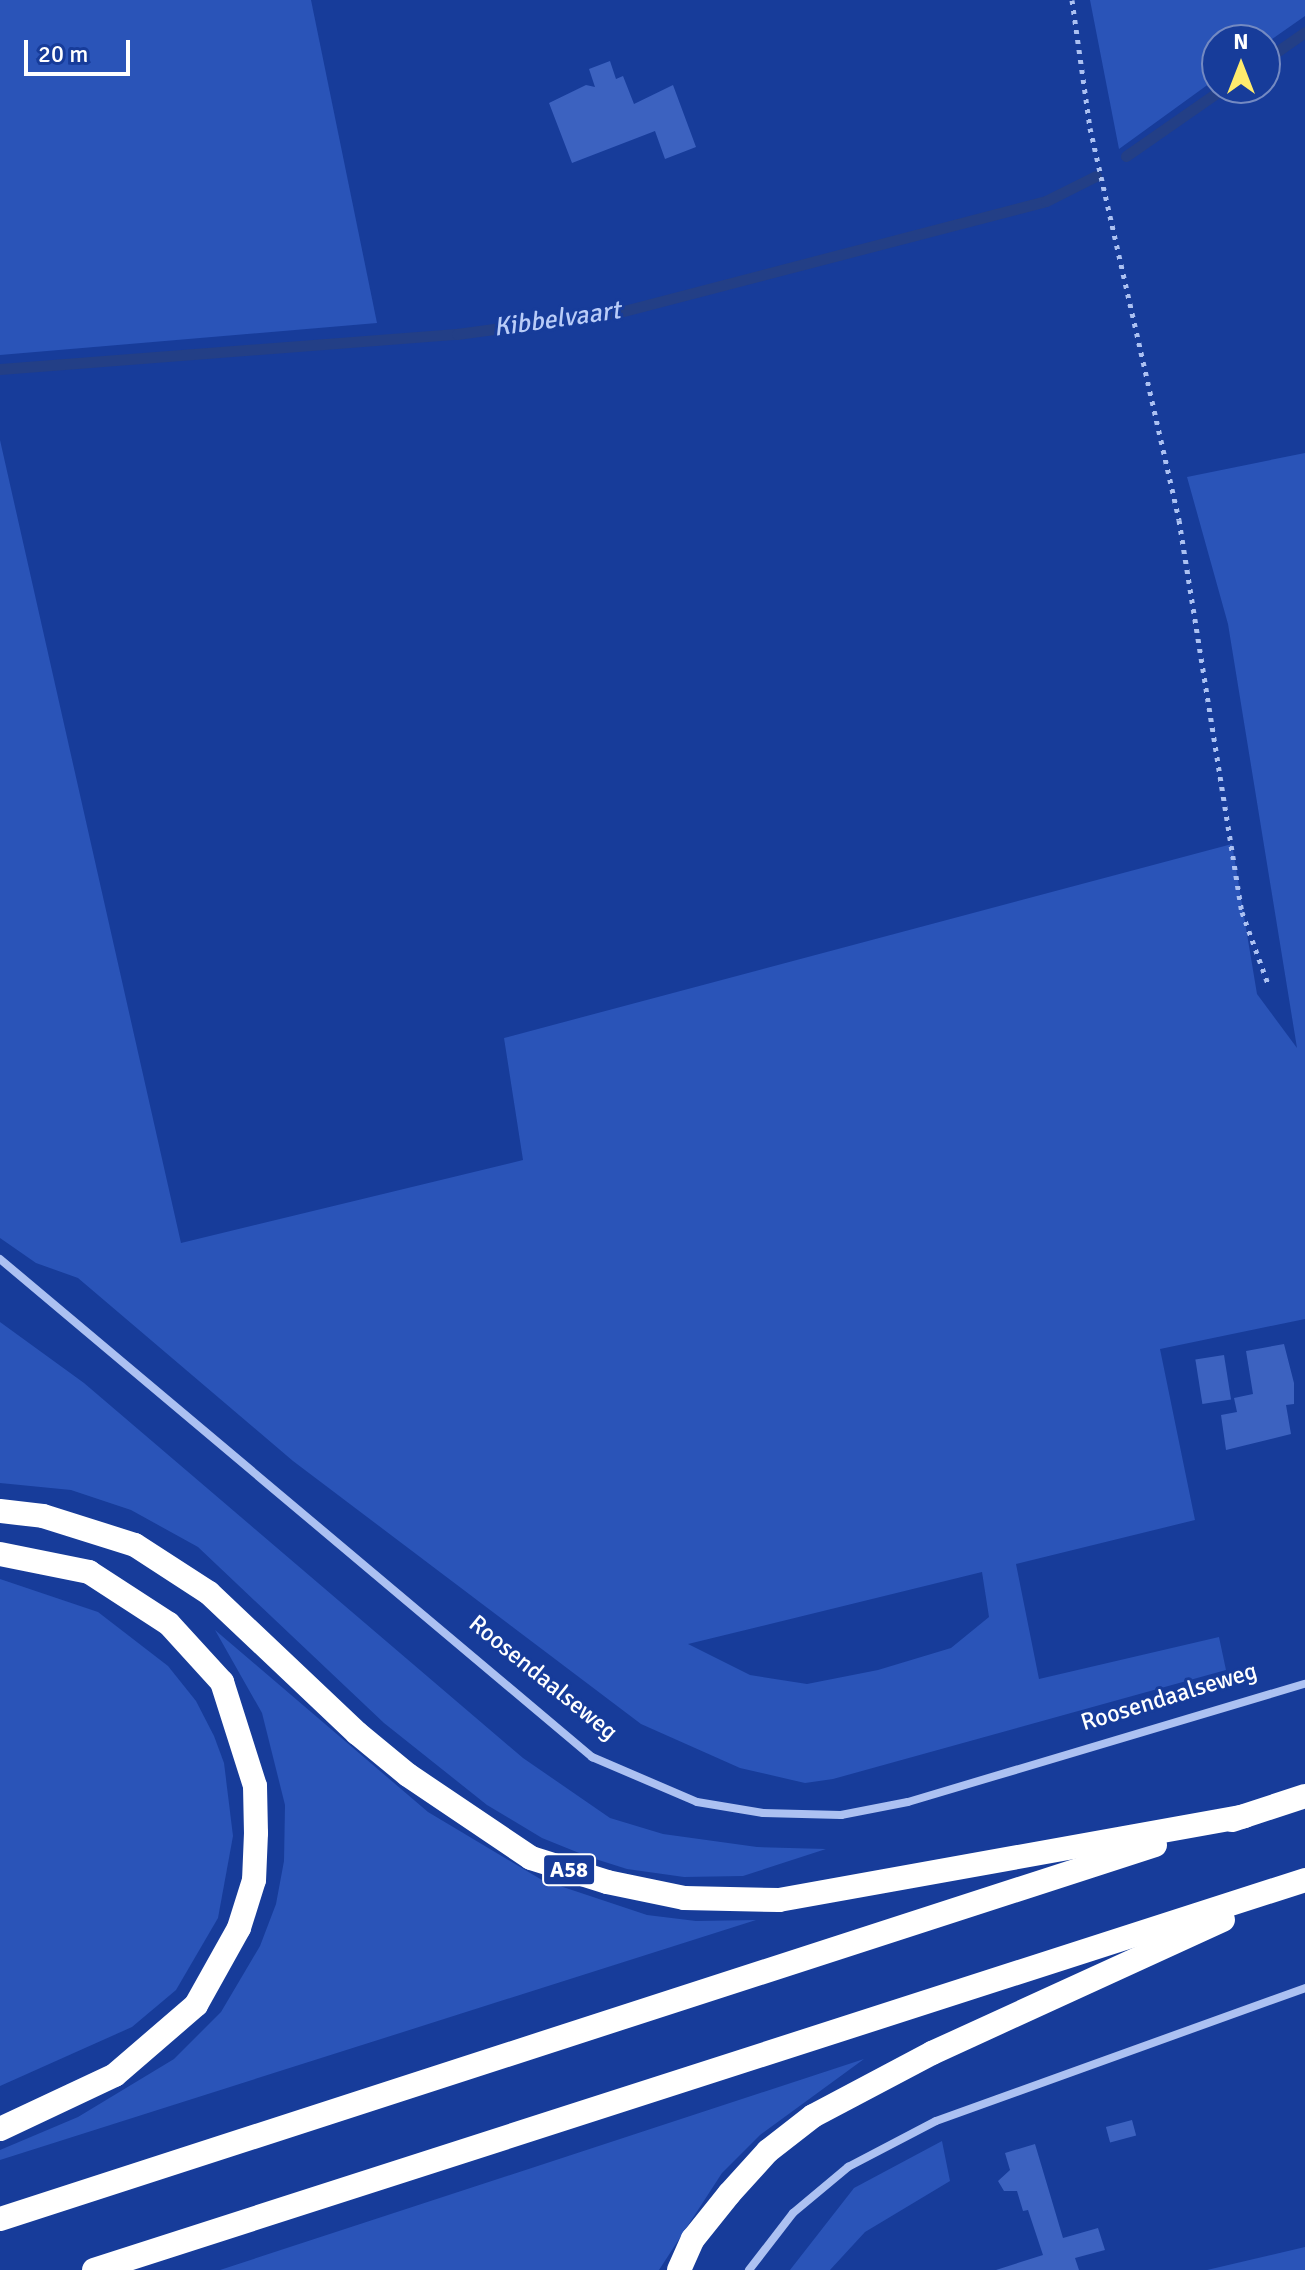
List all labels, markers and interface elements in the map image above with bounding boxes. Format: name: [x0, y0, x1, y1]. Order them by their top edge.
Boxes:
scale bar: [28, 24, 134, 74]
north arrow: [1201, 24, 1281, 104]
text: N: [1233, 28, 1249, 55]
text: 20 m: [38, 39, 88, 69]
water label: Kibbelvaart: [492, 296, 622, 344]
street label: Roosendaalseweg: [463, 1609, 623, 1747]
street label: Roosendaalseweg: [1077, 1657, 1261, 1737]
road number: A58: [541, 1852, 597, 1888]

